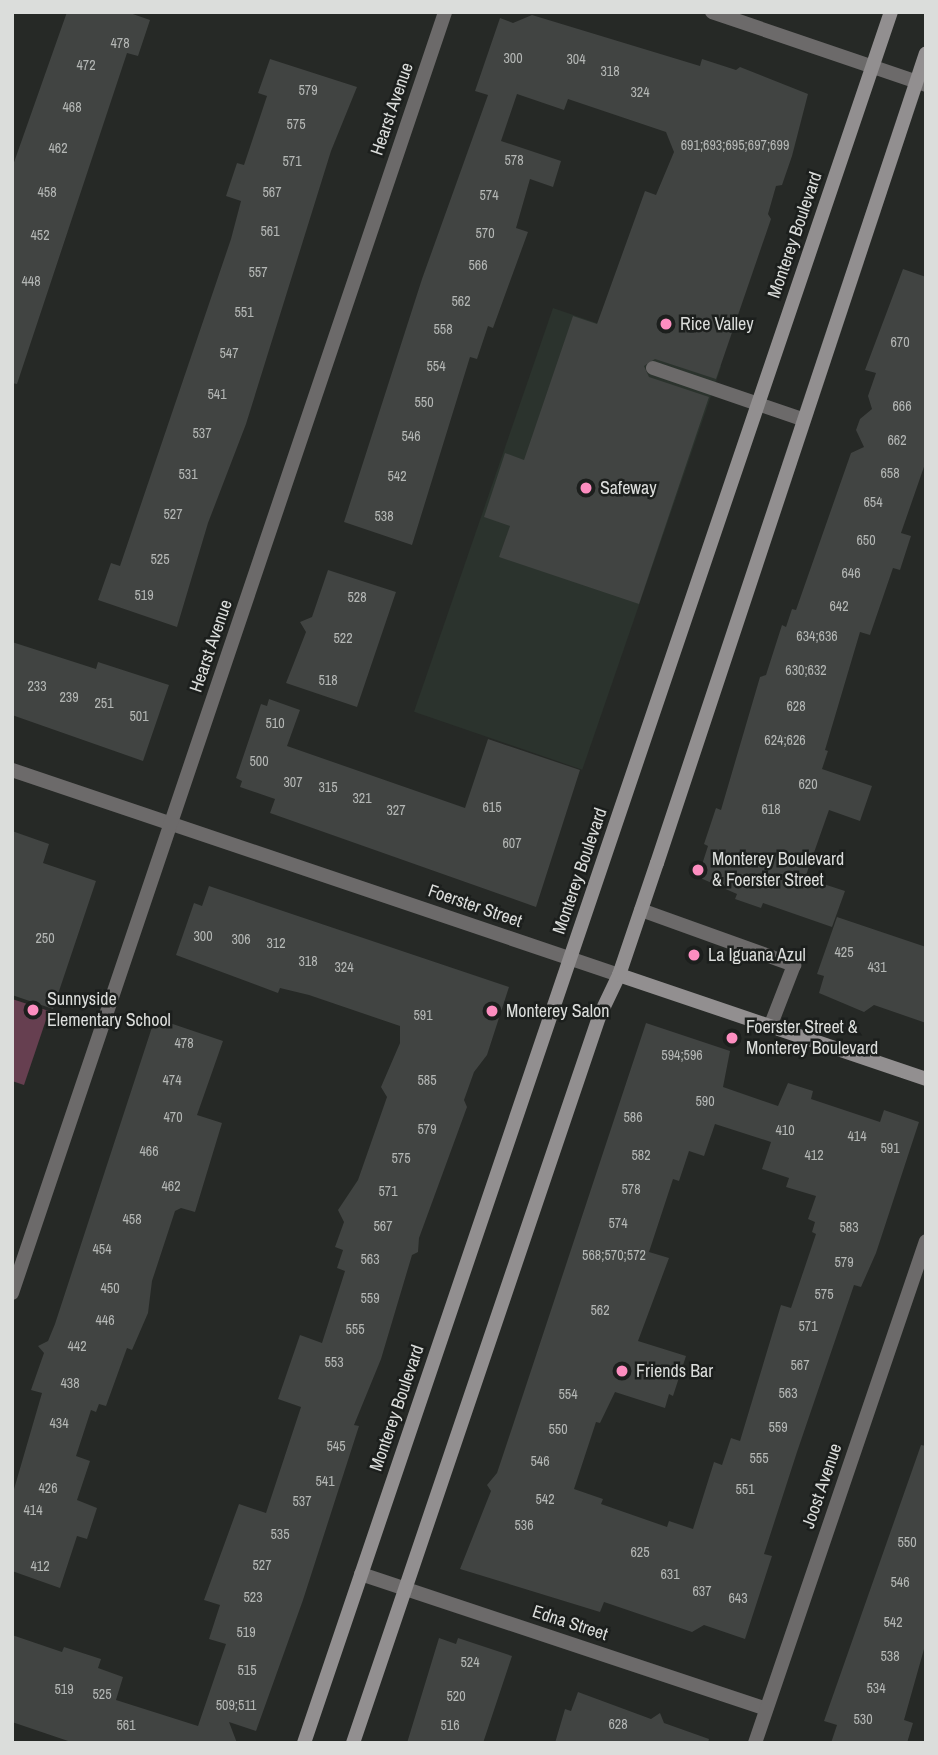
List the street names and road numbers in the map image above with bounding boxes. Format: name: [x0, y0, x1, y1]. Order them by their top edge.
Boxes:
street label: Hearst Avenue: [366, 59, 418, 159]
street label: Monterey Boulevard: [763, 169, 827, 301]
street label: Hearst Avenue: [185, 596, 237, 696]
street label: Monterey Boulevard: [548, 805, 612, 937]
street label: Foerster Street: [425, 880, 525, 932]
street label: Monterey Boulevard: [365, 1342, 429, 1474]
street label: Joost Avenue: [797, 1440, 847, 1532]
street label: Edna Street: [530, 1601, 610, 1645]

